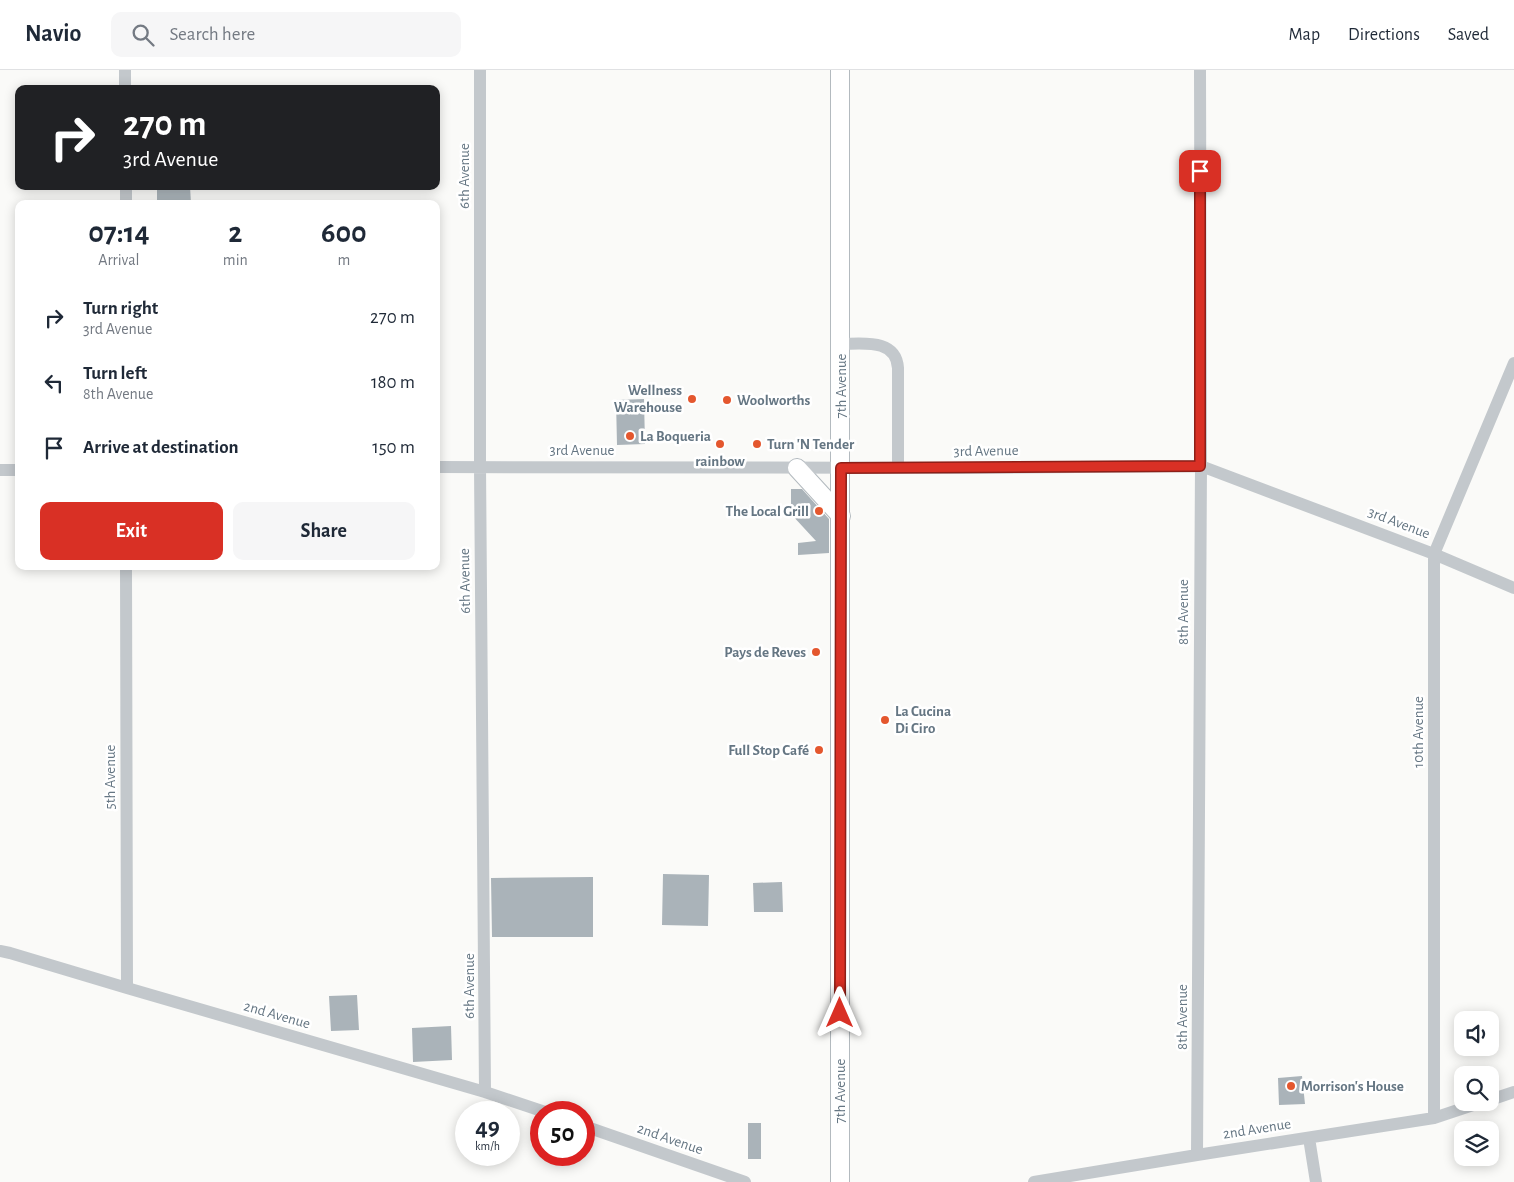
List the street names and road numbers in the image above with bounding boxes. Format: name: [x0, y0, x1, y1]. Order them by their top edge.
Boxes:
street label: 6th Avenue: [457, 143, 472, 209]
street label: 7th Avenue: [834, 353, 849, 419]
street label: 3rd Avenue: [550, 443, 615, 458]
street label: 3rd Avenue: [953, 443, 1019, 459]
street label: 3rd Avenue: [1366, 504, 1432, 542]
street label: 6th Avenue: [457, 548, 473, 614]
street label: 8th Avenue: [1176, 579, 1191, 645]
street label: 10th Avenue: [1411, 696, 1426, 768]
street label: 5th Avenue: [103, 744, 118, 810]
street label: 6th Avenue: [462, 953, 477, 1019]
street label: 8th Avenue: [1175, 984, 1190, 1050]
street label: 2nd Avenue: [242, 998, 312, 1032]
street label: 7th Avenue: [833, 1058, 848, 1124]
street label: 2nd Avenue: [1222, 1116, 1292, 1142]
street label: 2nd Avenue: [635, 1121, 705, 1157]

